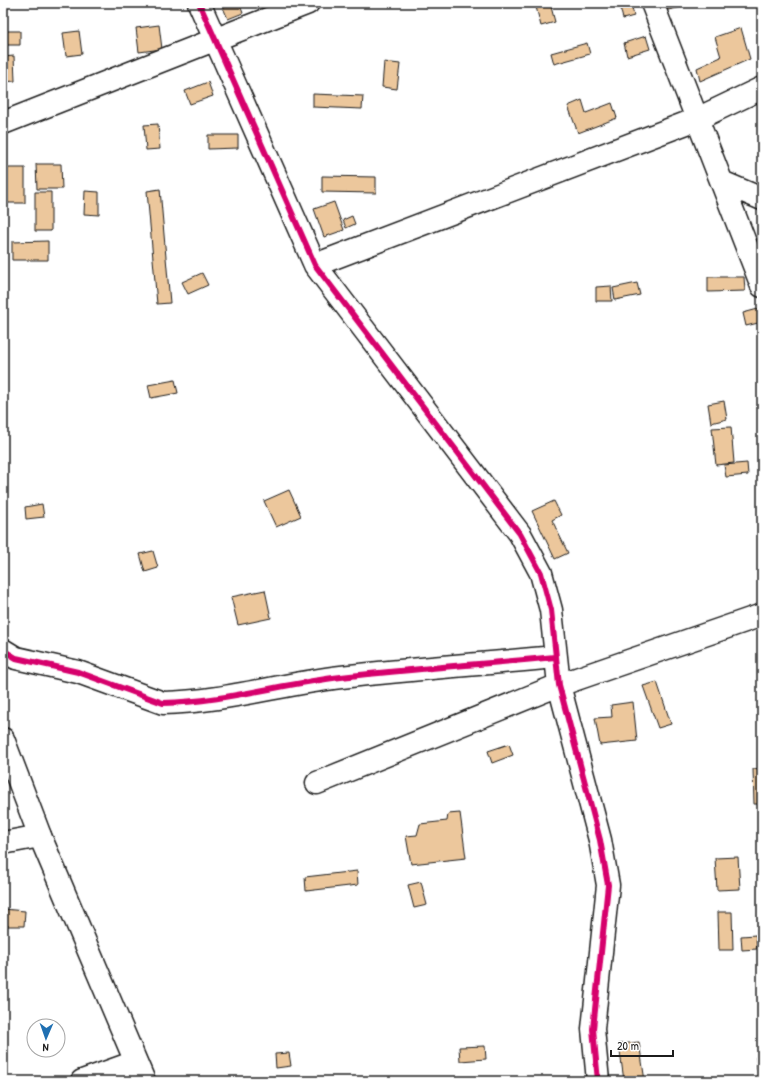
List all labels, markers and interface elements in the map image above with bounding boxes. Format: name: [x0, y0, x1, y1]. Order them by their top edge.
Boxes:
north arrow: [26, 1018, 66, 1058]
scale bar: [611, 1032, 673, 1058]
text: 20 m: [617, 1037, 639, 1054]
text: N: [42, 1041, 49, 1055]

